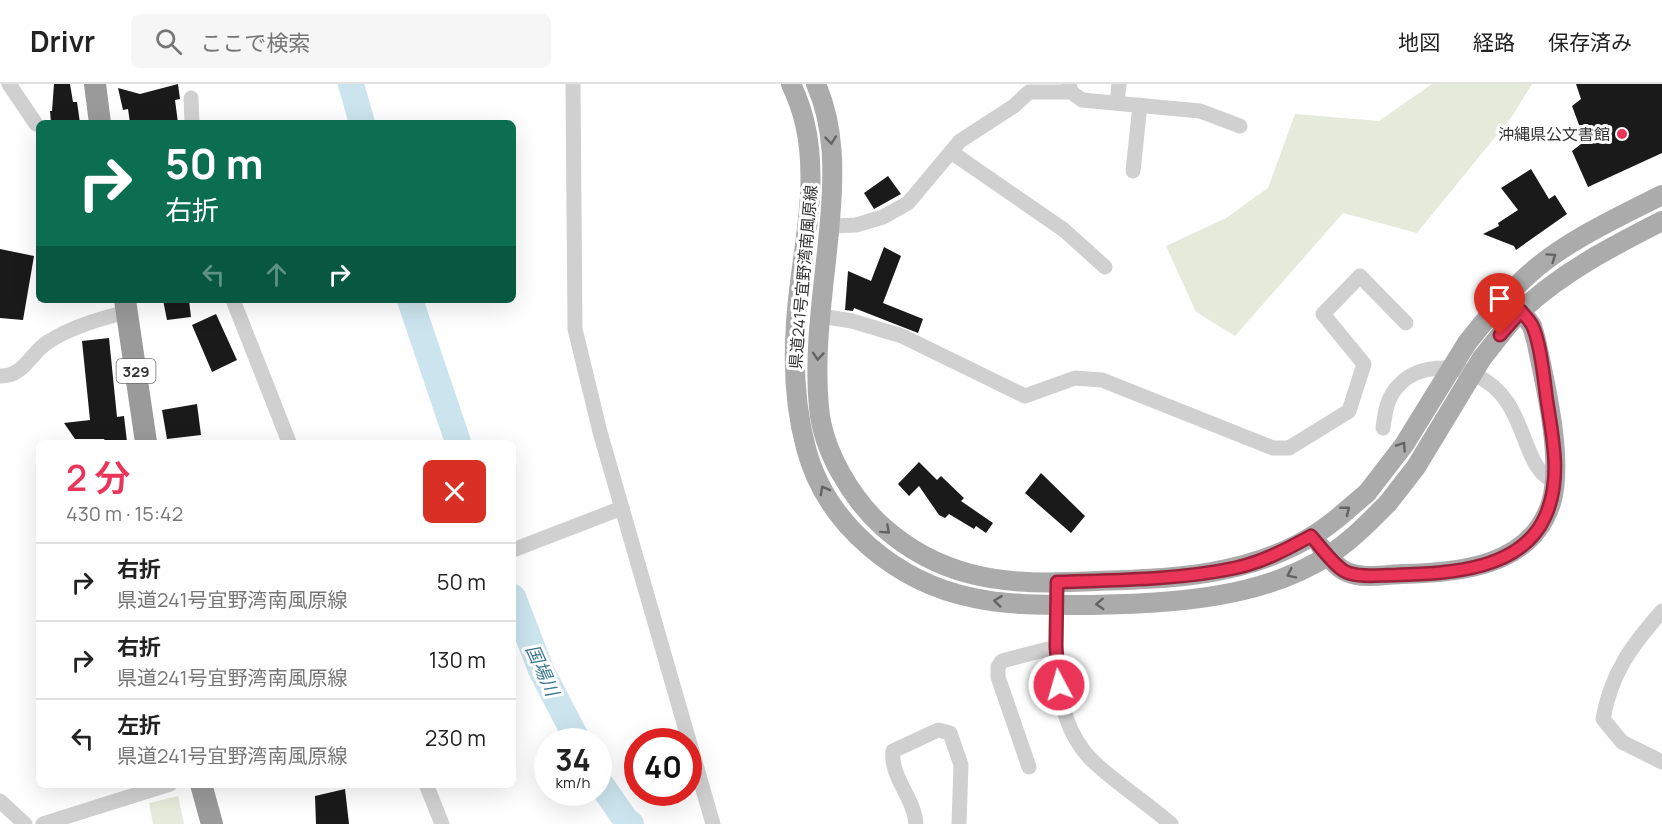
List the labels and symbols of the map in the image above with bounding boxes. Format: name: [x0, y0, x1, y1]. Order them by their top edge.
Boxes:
place label: 沖縄県公文書館: [1498, 123, 1610, 145]
marker: 沖縄県公文書館: [1615, 127, 1629, 141]
one-way arrow: [824, 136, 837, 145]
street label: 県道241号宜野湾南風原線: [784, 184, 822, 370]
one-way arrow: [1545, 253, 1556, 264]
pin: [1474, 273, 1525, 335]
one-way arrow: [812, 351, 825, 360]
road number: 329: [116, 359, 156, 383]
one-way arrow: [1395, 442, 1406, 453]
one-way arrow: [820, 486, 831, 496]
one-way arrow: [1339, 506, 1350, 517]
one-way arrow: [880, 523, 890, 534]
one-way arrow: [1286, 567, 1297, 579]
one-way arrow: [994, 596, 1003, 608]
one-way arrow: [1095, 598, 1104, 611]
water label: 国場川: [521, 640, 566, 701]
position arrow: [1027, 653, 1091, 717]
speed limit sign: 40: [624, 728, 702, 806]

